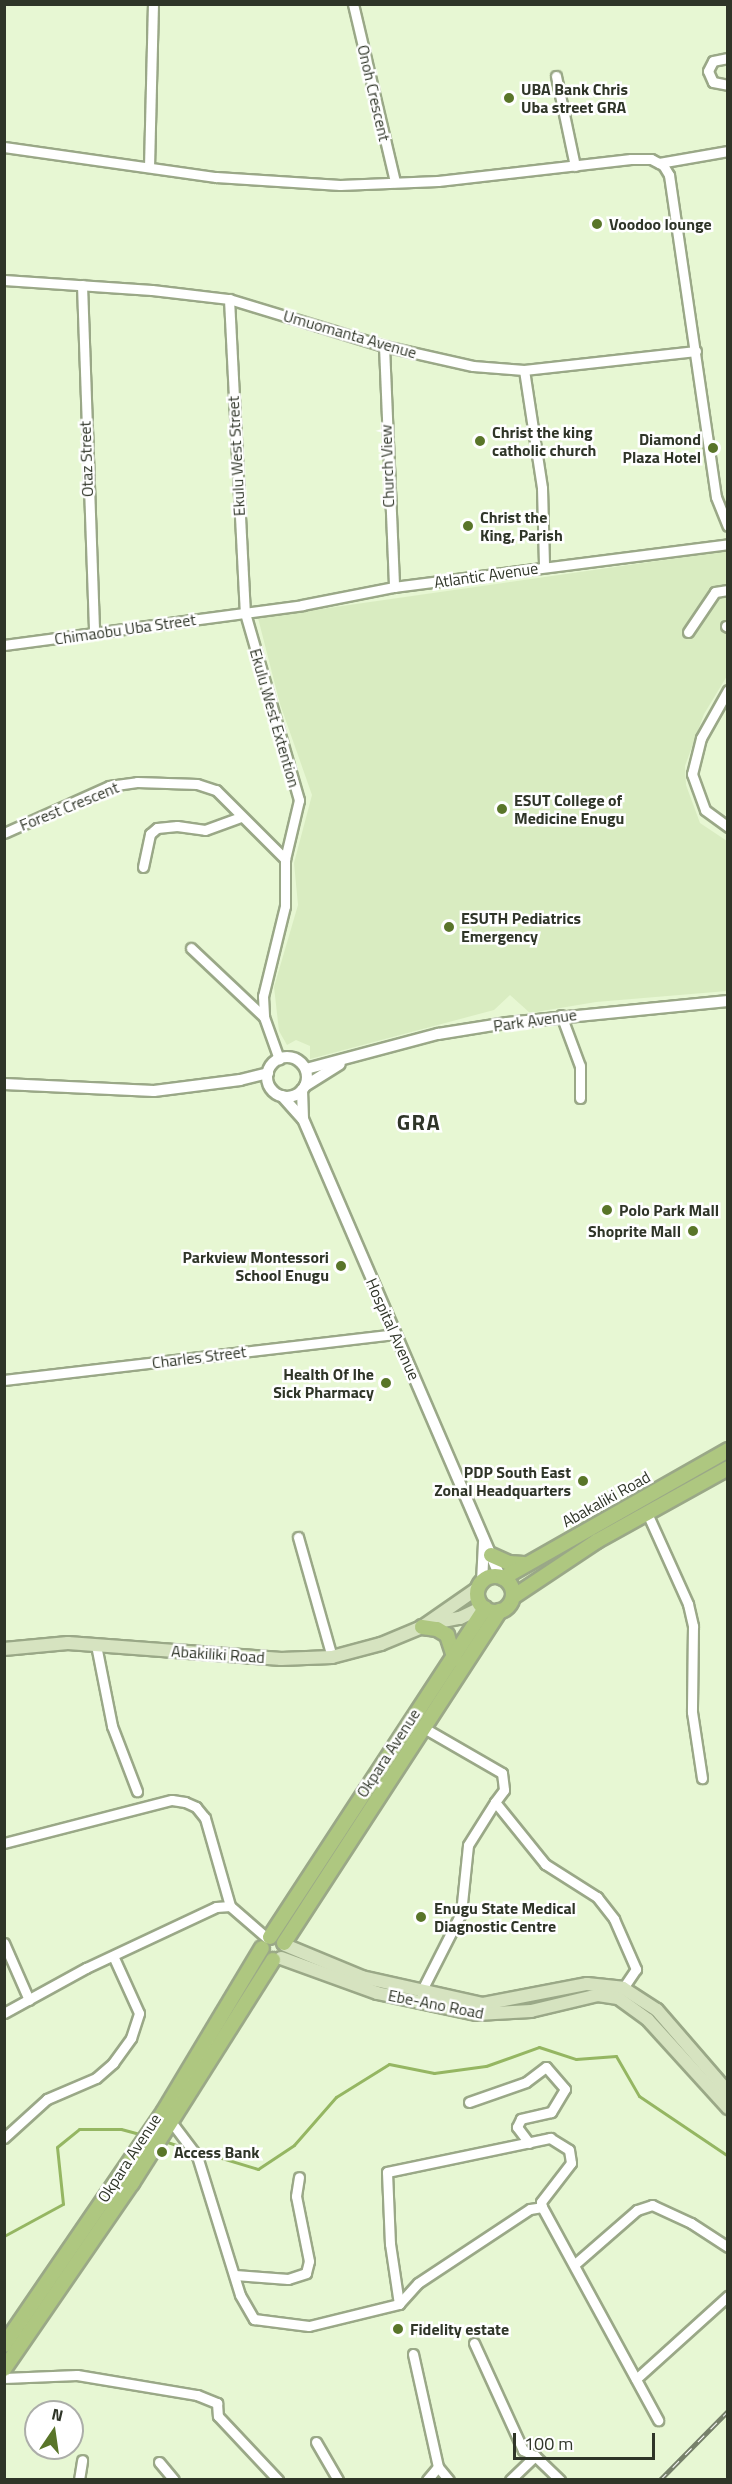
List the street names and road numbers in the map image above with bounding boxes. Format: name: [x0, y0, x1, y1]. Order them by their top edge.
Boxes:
street label: Onoh Crescent: [354, 43, 394, 143]
street label: Umuomanta Avenue: [281, 306, 419, 362]
street label: Ekulu West Street: [223, 395, 249, 517]
street label: Otaz Street: [75, 421, 97, 497]
street label: Church View: [376, 424, 398, 508]
street label: Atlantic Avenue: [433, 558, 539, 592]
street label: Chimaobu Uba Street: [53, 610, 197, 648]
street label: Ekulu West Extention: [246, 646, 304, 790]
street label: Forest Crescent: [17, 777, 121, 835]
street label: Park Avenue: [492, 1005, 578, 1035]
street label: Hospital Avenue: [362, 1275, 424, 1383]
street label: Charles Street: [151, 1342, 247, 1372]
street label: Abakaliki Road: [558, 1467, 654, 1531]
street label: Abakiliki Road: [171, 1641, 265, 1667]
street label: Okpara Avenue: [352, 1705, 424, 1801]
street label: Ebe-Ano Road: [387, 1985, 485, 2023]
street label: Okpara Avenue: [93, 2110, 165, 2206]

